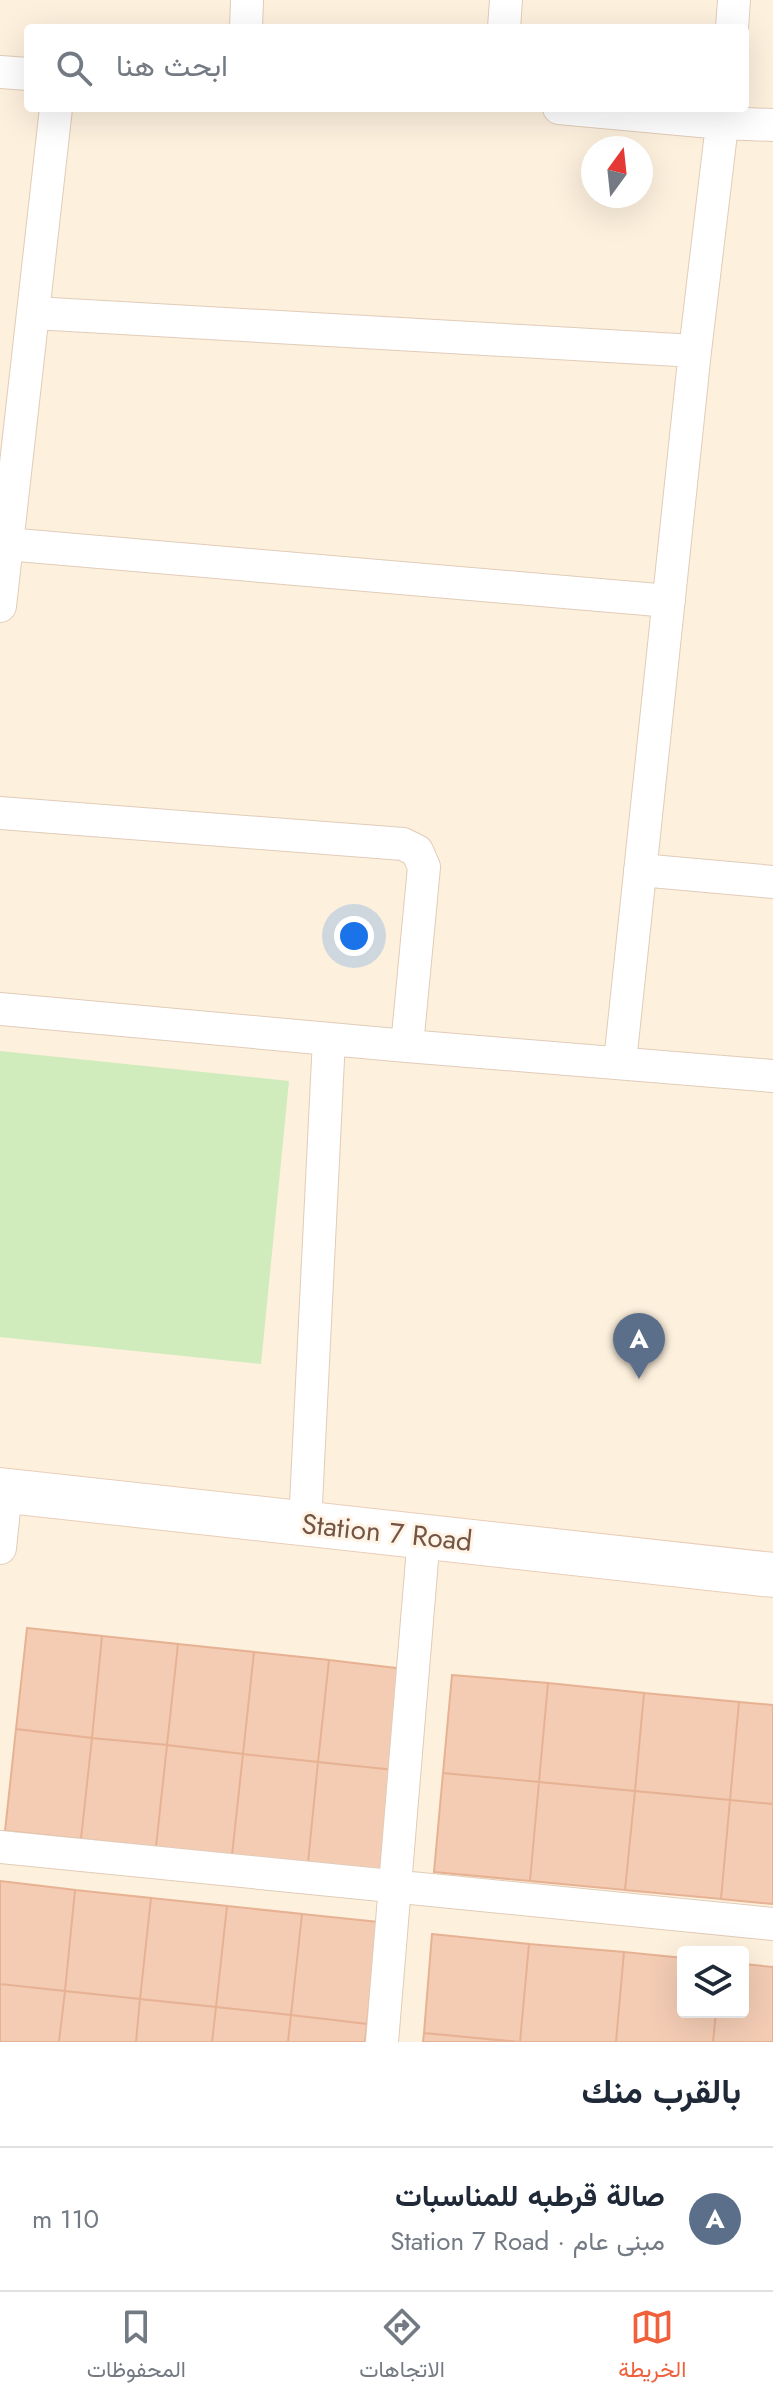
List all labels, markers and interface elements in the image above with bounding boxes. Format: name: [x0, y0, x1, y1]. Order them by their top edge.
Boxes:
search box: [24, 24, 749, 112]
text: ابحث هنا: [116, 44, 228, 87]
icon: search: [52, 46, 96, 90]
north arrow: [581, 136, 653, 208]
your location: [334, 916, 374, 956]
pin: A: [613, 1313, 665, 1379]
street label: Station 7 Road: [300, 1503, 474, 1562]
map controls: [677, 1946, 749, 2018]
button: layers: [677, 1946, 749, 2018]
text: بالقرب منك: [582, 2067, 741, 2116]
text: صالة قرطبه للمناسبات: [395, 2174, 665, 2217]
text: 110 m: [32, 2200, 99, 2238]
text: A: [705, 2200, 725, 2238]
text: مبنى عام · Station 7 Road: [390, 2222, 665, 2260]
tab: المحفوظات: [87, 2305, 186, 2389]
tab: الاتجاهات: [359, 2305, 445, 2389]
tab: الخريطة: [618, 2305, 686, 2389]

